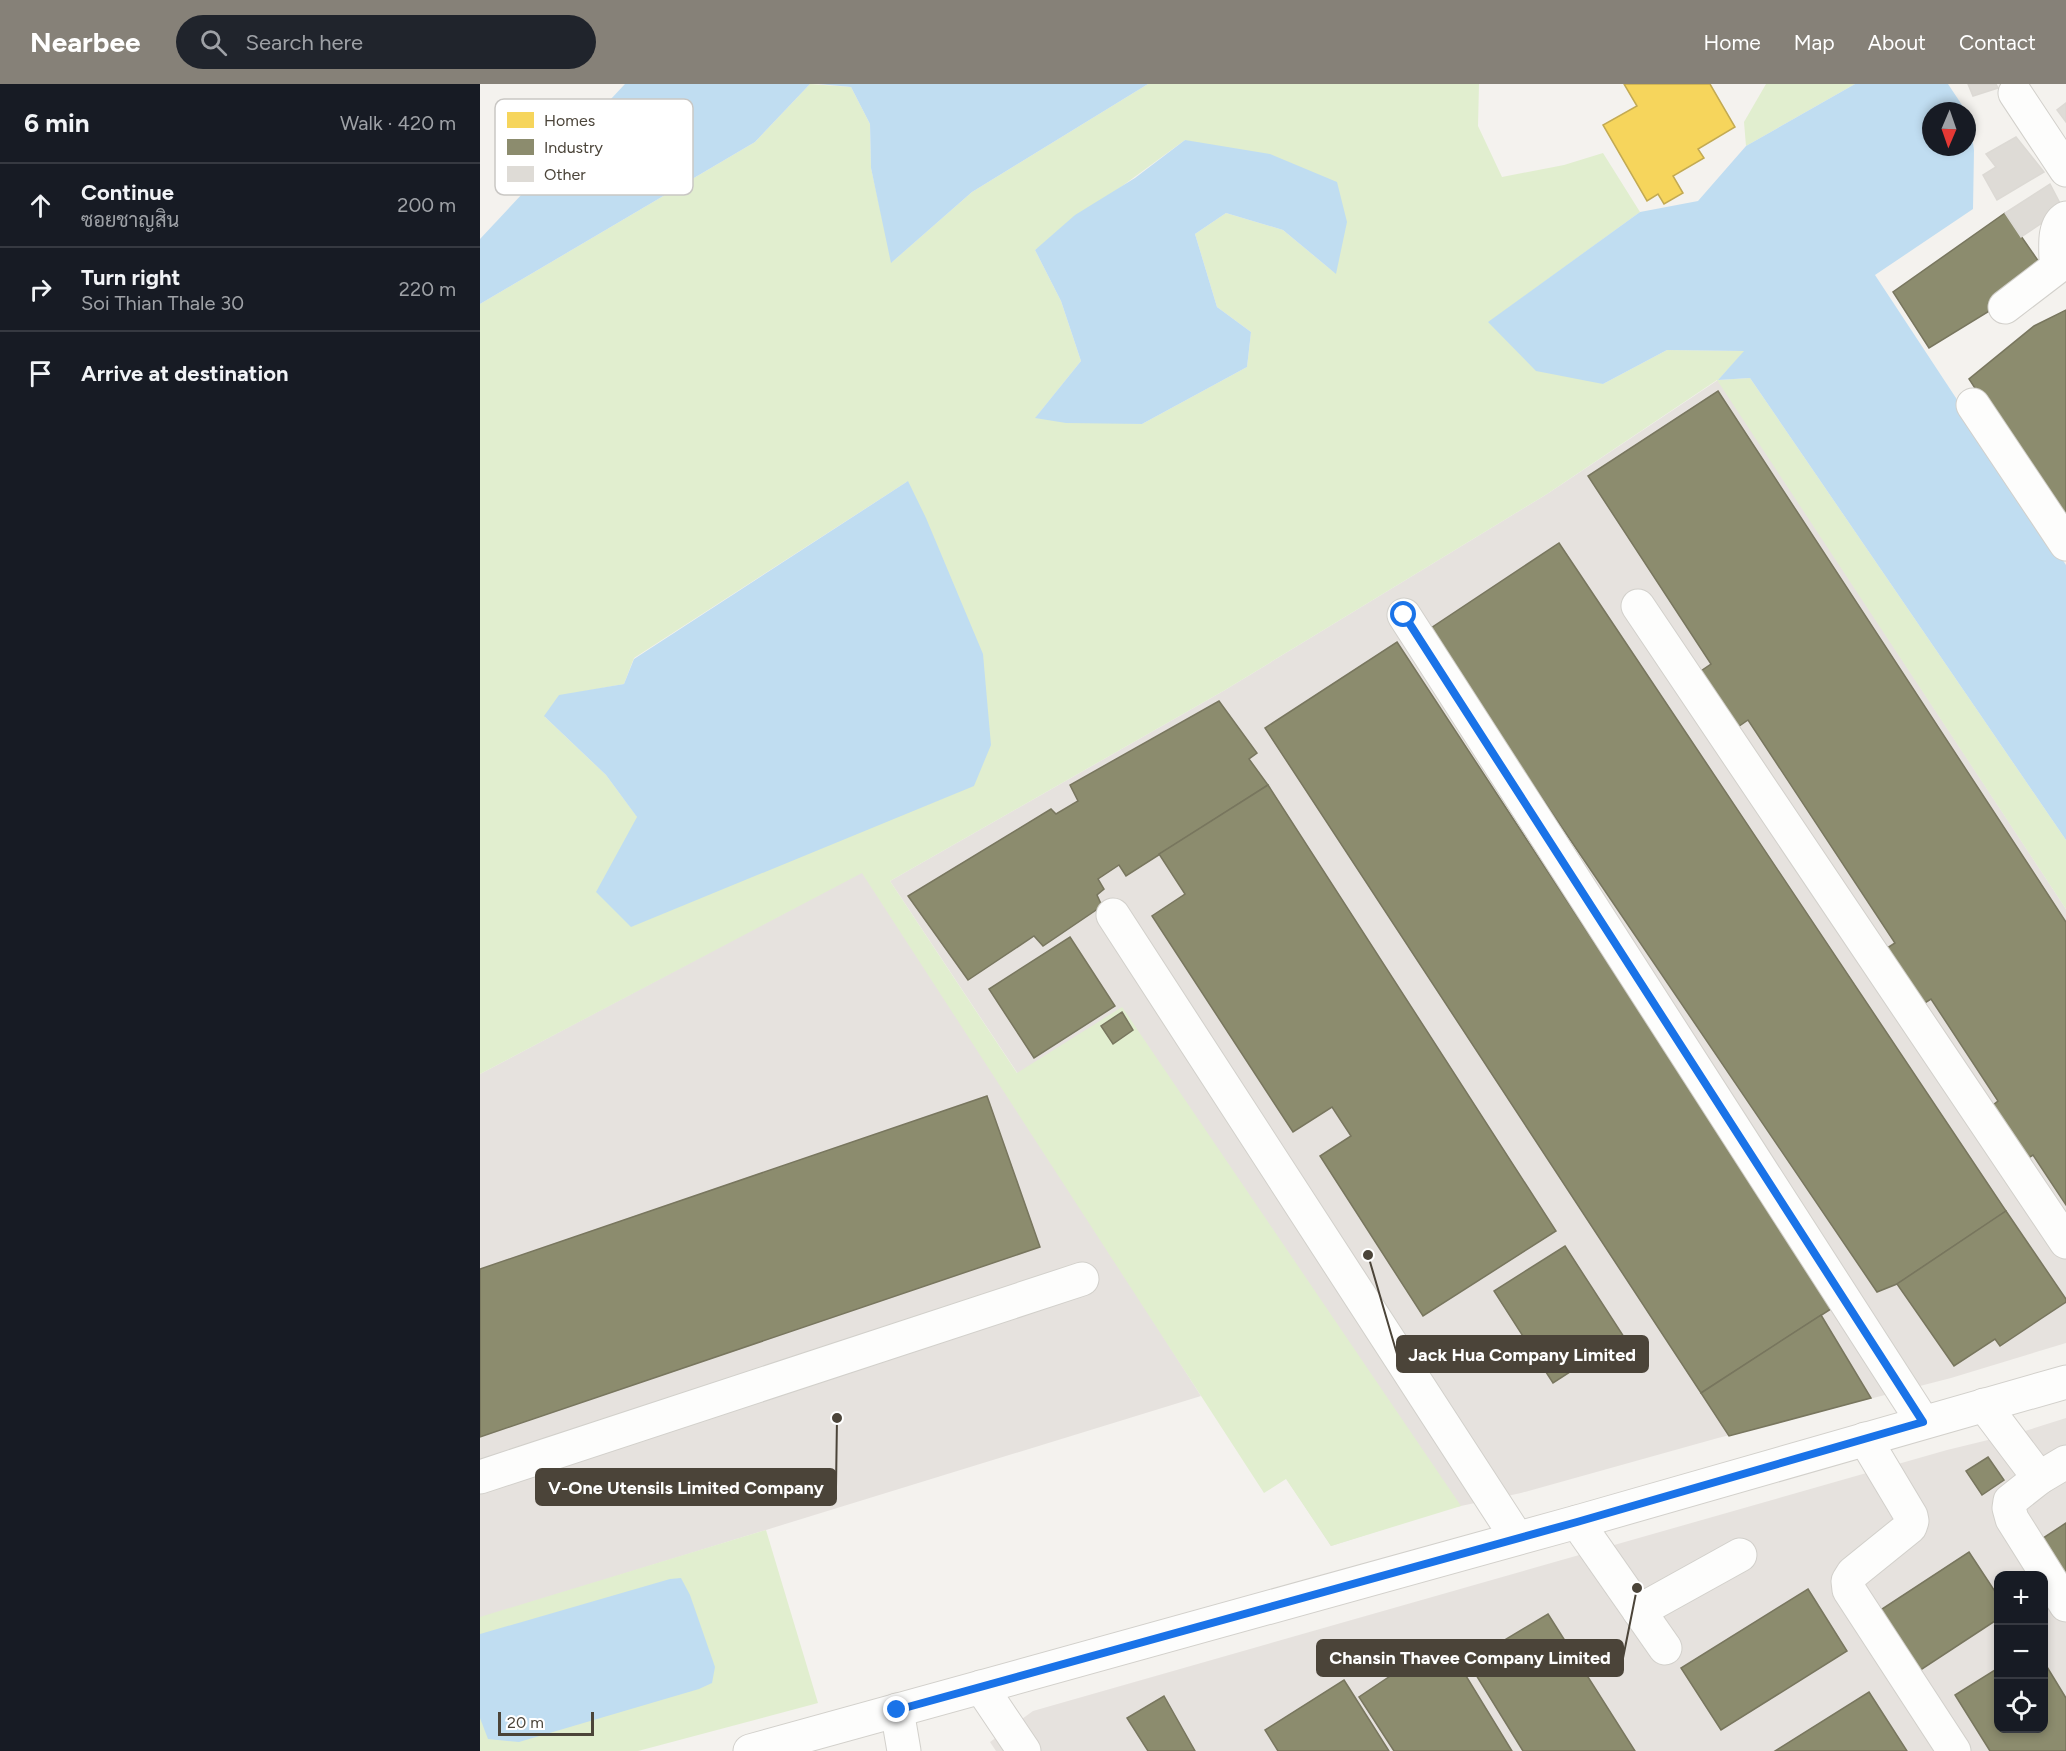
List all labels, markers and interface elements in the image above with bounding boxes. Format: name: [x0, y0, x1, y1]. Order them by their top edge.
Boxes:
search box: [176, 15, 596, 69]
text: Nearbee: [30, 25, 140, 59]
icon: search: [197, 26, 230, 59]
text: Search here: [245, 29, 363, 56]
text: Home: [1704, 30, 1761, 55]
text: Map: [1794, 30, 1835, 55]
text: About: [1868, 30, 1926, 55]
text: Contact: [1959, 30, 2036, 55]
legend: [495, 99, 693, 195]
north arrow: [1922, 102, 1976, 156]
text: 6 min: [24, 107, 90, 139]
text: Walk · 420 m: [340, 111, 456, 135]
text: Homes: [544, 111, 595, 130]
text: Industry: [544, 138, 603, 157]
text: Other: [544, 165, 586, 184]
text: Continue: [81, 179, 174, 206]
icon: ahead: [24, 189, 57, 222]
text: 200 m: [397, 193, 456, 217]
text: ซอยชาญสิน: [81, 208, 179, 232]
text: Turn right: [81, 264, 180, 291]
icon: right: [24, 273, 57, 306]
text: 220 m: [399, 277, 456, 301]
text: Soi Thian Thale 30: [81, 291, 244, 315]
icon: arrive: [24, 357, 57, 390]
text: Arrive at destination: [81, 360, 289, 387]
route start: [1390, 601, 1416, 627]
callout: Jack Hua Company Limited: [1397, 1336, 1648, 1372]
text: Jack Hua Company Limited: [1408, 1344, 1636, 1366]
callout: V-One Utensils Limited Company: [536, 1469, 836, 1505]
text: V-One Utensils Limited Company: [548, 1477, 825, 1499]
map controls: [1994, 1571, 2048, 1733]
button: +: [1994, 1571, 2048, 1625]
button: −: [1994, 1625, 2048, 1679]
callout: Chansin Thavee Company Limited: [1317, 1640, 1623, 1676]
text: Chansin Thavee Company Limited: [1329, 1647, 1611, 1669]
button: locate: [1994, 1679, 2048, 1733]
route end: [883, 1696, 909, 1722]
scale bar: [498, 1709, 594, 1736]
text: 20 m: [507, 1713, 544, 1732]

